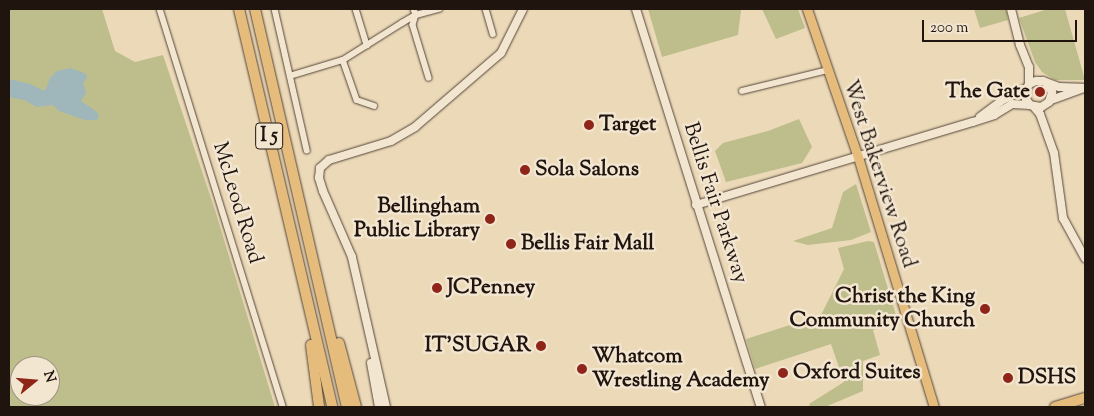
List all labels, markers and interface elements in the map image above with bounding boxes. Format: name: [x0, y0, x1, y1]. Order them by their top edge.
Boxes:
scale bar: [924, 10, 1079, 42]
text: 200 m: [930, 18, 969, 39]
street label: West Bakerview Road: [837, 77, 921, 271]
place label: The Gate: [945, 79, 1030, 105]
marker: The Gate: [1034, 86, 1046, 98]
place label: Target: [599, 112, 656, 138]
road number: I 5: [254, 118, 284, 154]
marker: Target: [583, 119, 595, 131]
street label: Bellis Fair Parkway: [677, 119, 753, 287]
street label: McLeod Road: [207, 139, 267, 267]
place label: Sola Salons: [535, 157, 639, 183]
marker: Sola Salons: [519, 164, 531, 176]
place label: Bellingham Public Library: [354, 194, 480, 244]
marker: Bellingham Public Library: [484, 213, 496, 225]
place label: Bellis Fair Mall: [521, 231, 654, 257]
marker: Bellis Fair Mall: [505, 238, 517, 250]
place label: JCPenney: [447, 275, 535, 301]
marker: JCPenney: [431, 282, 443, 294]
place label: Christ the King Community Church: [789, 284, 975, 334]
marker: Christ the King Community Church: [979, 303, 991, 315]
place label: IT'SUGAR: [425, 333, 531, 359]
marker: IT'SUGAR: [535, 340, 547, 352]
place label: Whatcom Wrestling Academy: [592, 344, 769, 394]
north arrow: [10, 356, 60, 406]
place label: Oxford Suites: [793, 360, 921, 386]
marker: Whatcom Wrestling Academy: [576, 363, 588, 375]
place label: DSHS: [1018, 365, 1076, 391]
marker: Oxford Suites: [777, 367, 789, 379]
text: N: [37, 369, 60, 385]
marker: DSHS: [1002, 372, 1014, 384]

